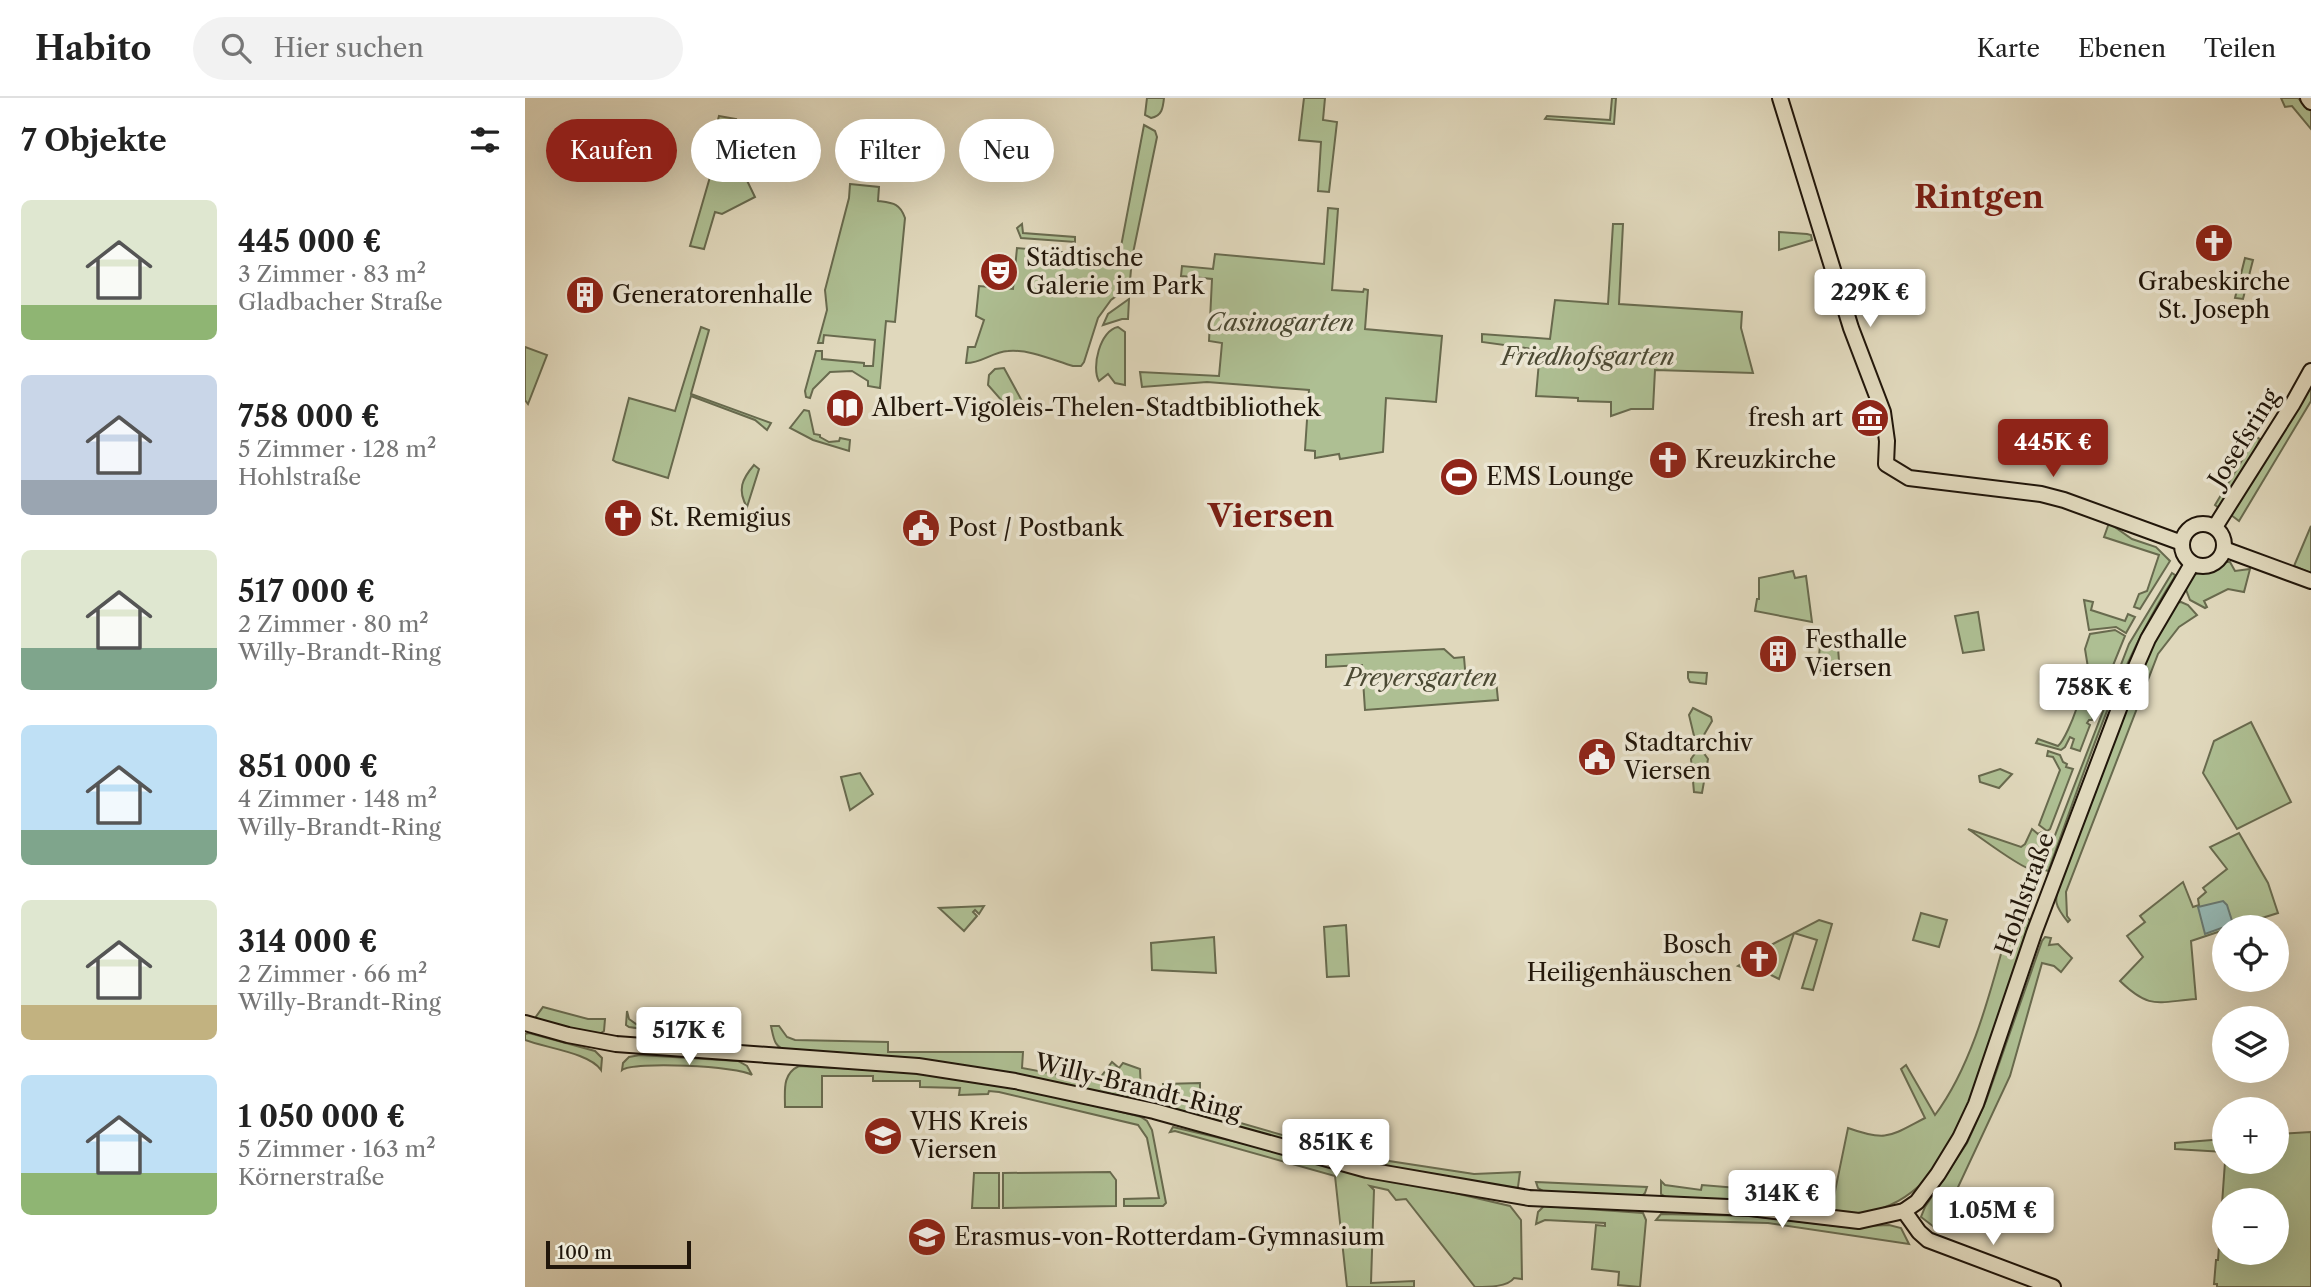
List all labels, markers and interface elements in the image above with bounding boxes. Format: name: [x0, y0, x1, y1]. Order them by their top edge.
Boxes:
search box: [193, 17, 683, 80]
text: Habito: [35, 28, 151, 69]
icon: search: [217, 29, 255, 67]
text: Hier suchen: [273, 32, 424, 64]
text: Karte: [1977, 34, 2040, 63]
text: Ebenen: [2078, 34, 2166, 63]
text: Teilen: [2204, 34, 2276, 63]
chip: Kaufen: [546, 119, 677, 182]
chip: Mieten: [691, 119, 821, 182]
chip: Filter: [835, 119, 945, 182]
chip: Neu: [959, 119, 1054, 182]
icon: filters: [466, 121, 504, 159]
text: 7 Objekte: [21, 122, 167, 159]
district label: Rintgen: [1914, 177, 2044, 216]
church icon: Grabeskirche St. Joseph: [2193, 222, 2235, 264]
text: 445 000 €: [238, 223, 382, 260]
icon: home: [77, 228, 161, 312]
place label: Städtische Galerie im Park: [1026, 243, 1205, 300]
theatre icon: Städtische Galerie im Park: [978, 251, 1020, 293]
text: 3 Zimmer · 83 m²: [238, 260, 426, 288]
place label: Grabeskirche St. Joseph: [2138, 267, 2290, 324]
pin: 229K €: [1813, 270, 1927, 329]
building icon: Generatorenhalle: [564, 274, 606, 316]
text: 229K €: [1830, 278, 1910, 306]
place label: Generatorenhalle: [612, 280, 813, 309]
text: Gladbacher Straße: [238, 288, 443, 316]
park label: Casinogarten: [1206, 308, 1354, 337]
park label: Friedhofsgarten: [1499, 342, 1675, 371]
street label: Josefsring: [2200, 383, 2285, 496]
library icon: Albert-Vigoleis-Thelen-Stadtbibliothek: [824, 387, 866, 429]
place label: Albert-Vigoleis-Thelen-Stadtbibliothek: [871, 393, 1322, 422]
museum icon: fresh art: [1849, 397, 1891, 439]
text: 758 000 €: [238, 398, 380, 435]
icon: home: [77, 403, 161, 487]
place label: fresh art: [1748, 403, 1844, 432]
pin: 445K €: [1996, 420, 2110, 479]
text: 445K €: [2014, 428, 2092, 456]
text: 5 Zimmer · 128 m²: [238, 435, 436, 463]
church icon: Kreuzkirche: [1647, 439, 1689, 481]
place label: Kreuzkirche: [1695, 445, 1836, 474]
sports icon: EMS Lounge: [1438, 456, 1480, 498]
place label: EMS Lounge: [1486, 462, 1634, 491]
text: Hohlstraße: [238, 463, 361, 491]
district label: Viersen: [1207, 496, 1334, 535]
church icon: St. Remigius: [602, 497, 644, 539]
place label: St. Remigius: [650, 503, 791, 532]
public building icon: Post / Postbank: [900, 507, 942, 549]
place label: Post / Postbank: [948, 513, 1124, 542]
text: 517 000 €: [238, 573, 375, 610]
icon: home: [77, 578, 161, 662]
text: 2 Zimmer · 80 m²: [238, 610, 429, 638]
place label: Festhalle Viersen: [1804, 625, 1907, 682]
building icon: Festhalle Viersen: [1757, 633, 1799, 675]
text: Willy-Brandt-Ring: [238, 638, 441, 666]
park label: Preyersgarten: [1343, 663, 1497, 692]
pin: 758K €: [2037, 664, 2151, 724]
text: 758K €: [2056, 673, 2132, 701]
place label: Stadtarchiv Viersen: [1623, 728, 1754, 785]
public building icon: Stadtarchiv Viersen: [1576, 736, 1618, 778]
text: 851 000 €: [238, 748, 378, 785]
icon: home: [77, 753, 161, 837]
text: 4 Zimmer · 148 m²: [238, 785, 437, 813]
text: Willy-Brandt-Ring: [238, 813, 441, 841]
street label: Hohlstraße: [1989, 829, 2060, 959]
map controls: [2212, 915, 2289, 1265]
button: locate: [2212, 915, 2289, 992]
text: 314 000 €: [238, 923, 378, 960]
icon: home: [77, 928, 161, 1012]
place label: Bosch Heiligenhäuschen: [1527, 930, 1732, 987]
church icon: Bosch Heiligenhäuschen: [1738, 938, 1780, 980]
text: 2 Zimmer · 66 m²: [238, 960, 427, 988]
text: Willy-Brandt-Ring: [238, 988, 441, 1016]
button: layers: [2212, 1006, 2289, 1083]
pin: 517K €: [632, 1007, 746, 1067]
text: 517K €: [652, 1016, 726, 1044]
street label: Willy-Brandt-Ring: [1031, 1047, 1245, 1126]
button: +: [2212, 1097, 2289, 1174]
text: 1 050 000 €: [238, 1098, 405, 1135]
icon: home: [77, 1103, 161, 1187]
place label: VHS Kreis Viersen: [909, 1107, 1028, 1164]
school or university icon: VHS Kreis Viersen: [862, 1115, 904, 1157]
pin: 851K €: [1279, 1119, 1393, 1179]
text: 851K €: [1298, 1128, 1374, 1156]
text: 5 Zimmer · 163 m²: [238, 1135, 436, 1163]
text: Körnerstraße: [238, 1163, 384, 1191]
pin: 314K €: [1725, 1170, 1839, 1230]
text: 314K €: [1744, 1179, 1820, 1207]
pin: 1.05M €: [1928, 1188, 2058, 1247]
button: −: [2212, 1188, 2289, 1265]
text: 1.05M €: [1949, 1196, 2037, 1224]
school or university icon: Erasmus-von-Rotterdam-Gymnasium: [906, 1216, 948, 1258]
place label: Erasmus-von-Rotterdam-Gymnasium: [954, 1222, 1385, 1251]
scale bar: [546, 1238, 691, 1270]
text: 100 m: [557, 1241, 612, 1264]

